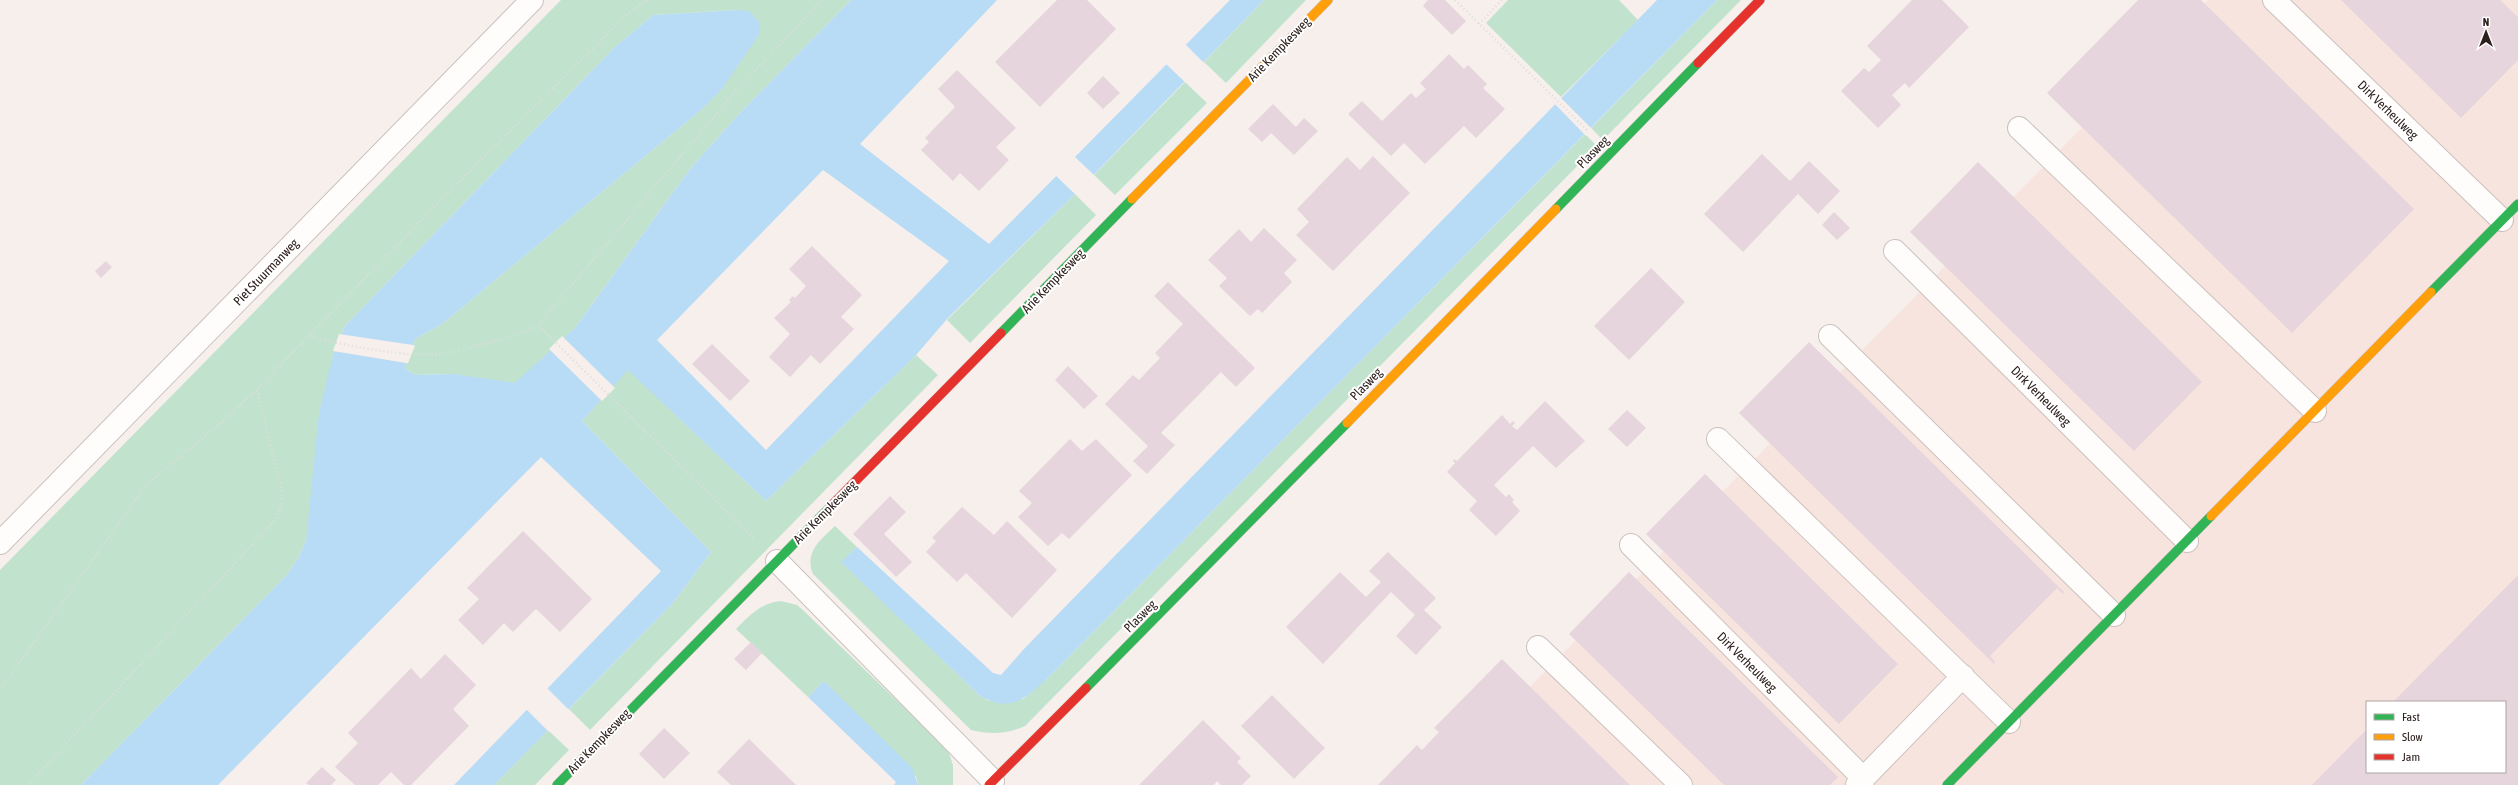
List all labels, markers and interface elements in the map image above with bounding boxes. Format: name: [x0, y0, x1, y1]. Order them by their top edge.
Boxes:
north arrow: [2466, 12, 2506, 52]
street label: Arie Kempkesweg: [1245, 13, 1314, 84]
text: N: [2483, 16, 2489, 28]
street label: Dirk Verheulweg: [2355, 77, 2422, 143]
street label: Plasweg: [1574, 132, 1612, 171]
street label: Piet Stuurmanweg: [230, 235, 302, 308]
street label: Arie Kempkesweg: [1019, 245, 1088, 316]
street label: Dirk Verheulweg: [2008, 363, 2074, 429]
street label: Plasweg: [1347, 364, 1385, 403]
street label: Arie Kempkesweg: [790, 477, 860, 547]
street label: Plasweg: [1121, 596, 1160, 635]
street label: Dirk Verheulweg: [1714, 629, 1780, 695]
legend: [2366, 701, 2506, 773]
street label: Arie Kempkesweg: [565, 705, 634, 776]
text: Fast: [2402, 710, 2420, 724]
text: Slow: [2402, 730, 2423, 744]
text: Jam: [2402, 750, 2420, 764]

